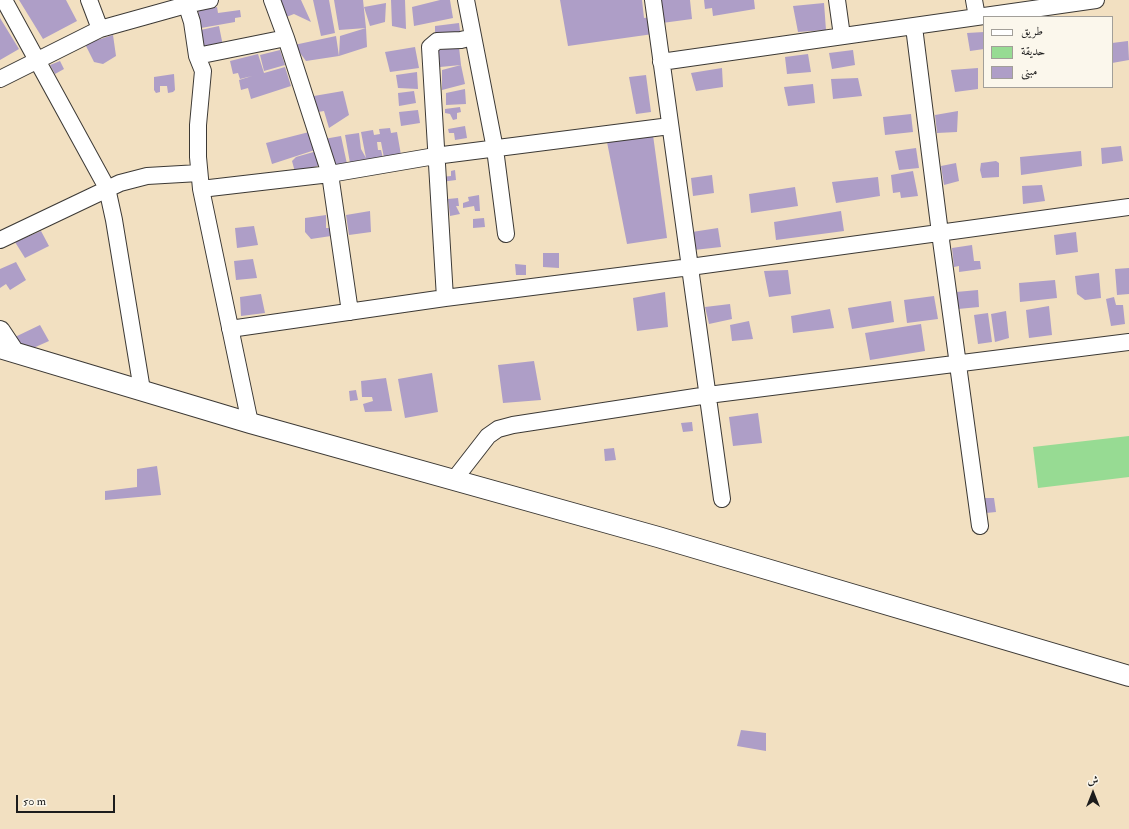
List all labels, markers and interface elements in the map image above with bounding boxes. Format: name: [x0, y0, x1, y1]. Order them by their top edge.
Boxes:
legend: [983, 16, 1113, 88]
text: طريق: [1021, 24, 1043, 39]
text: حديقة: [1021, 44, 1045, 59]
text: مبنى: [1021, 64, 1037, 79]
north arrow: [1073, 773, 1113, 813]
text: ش: [1088, 774, 1098, 787]
scale bar: [18, 787, 117, 813]
text: 50 m: [23, 794, 46, 809]

